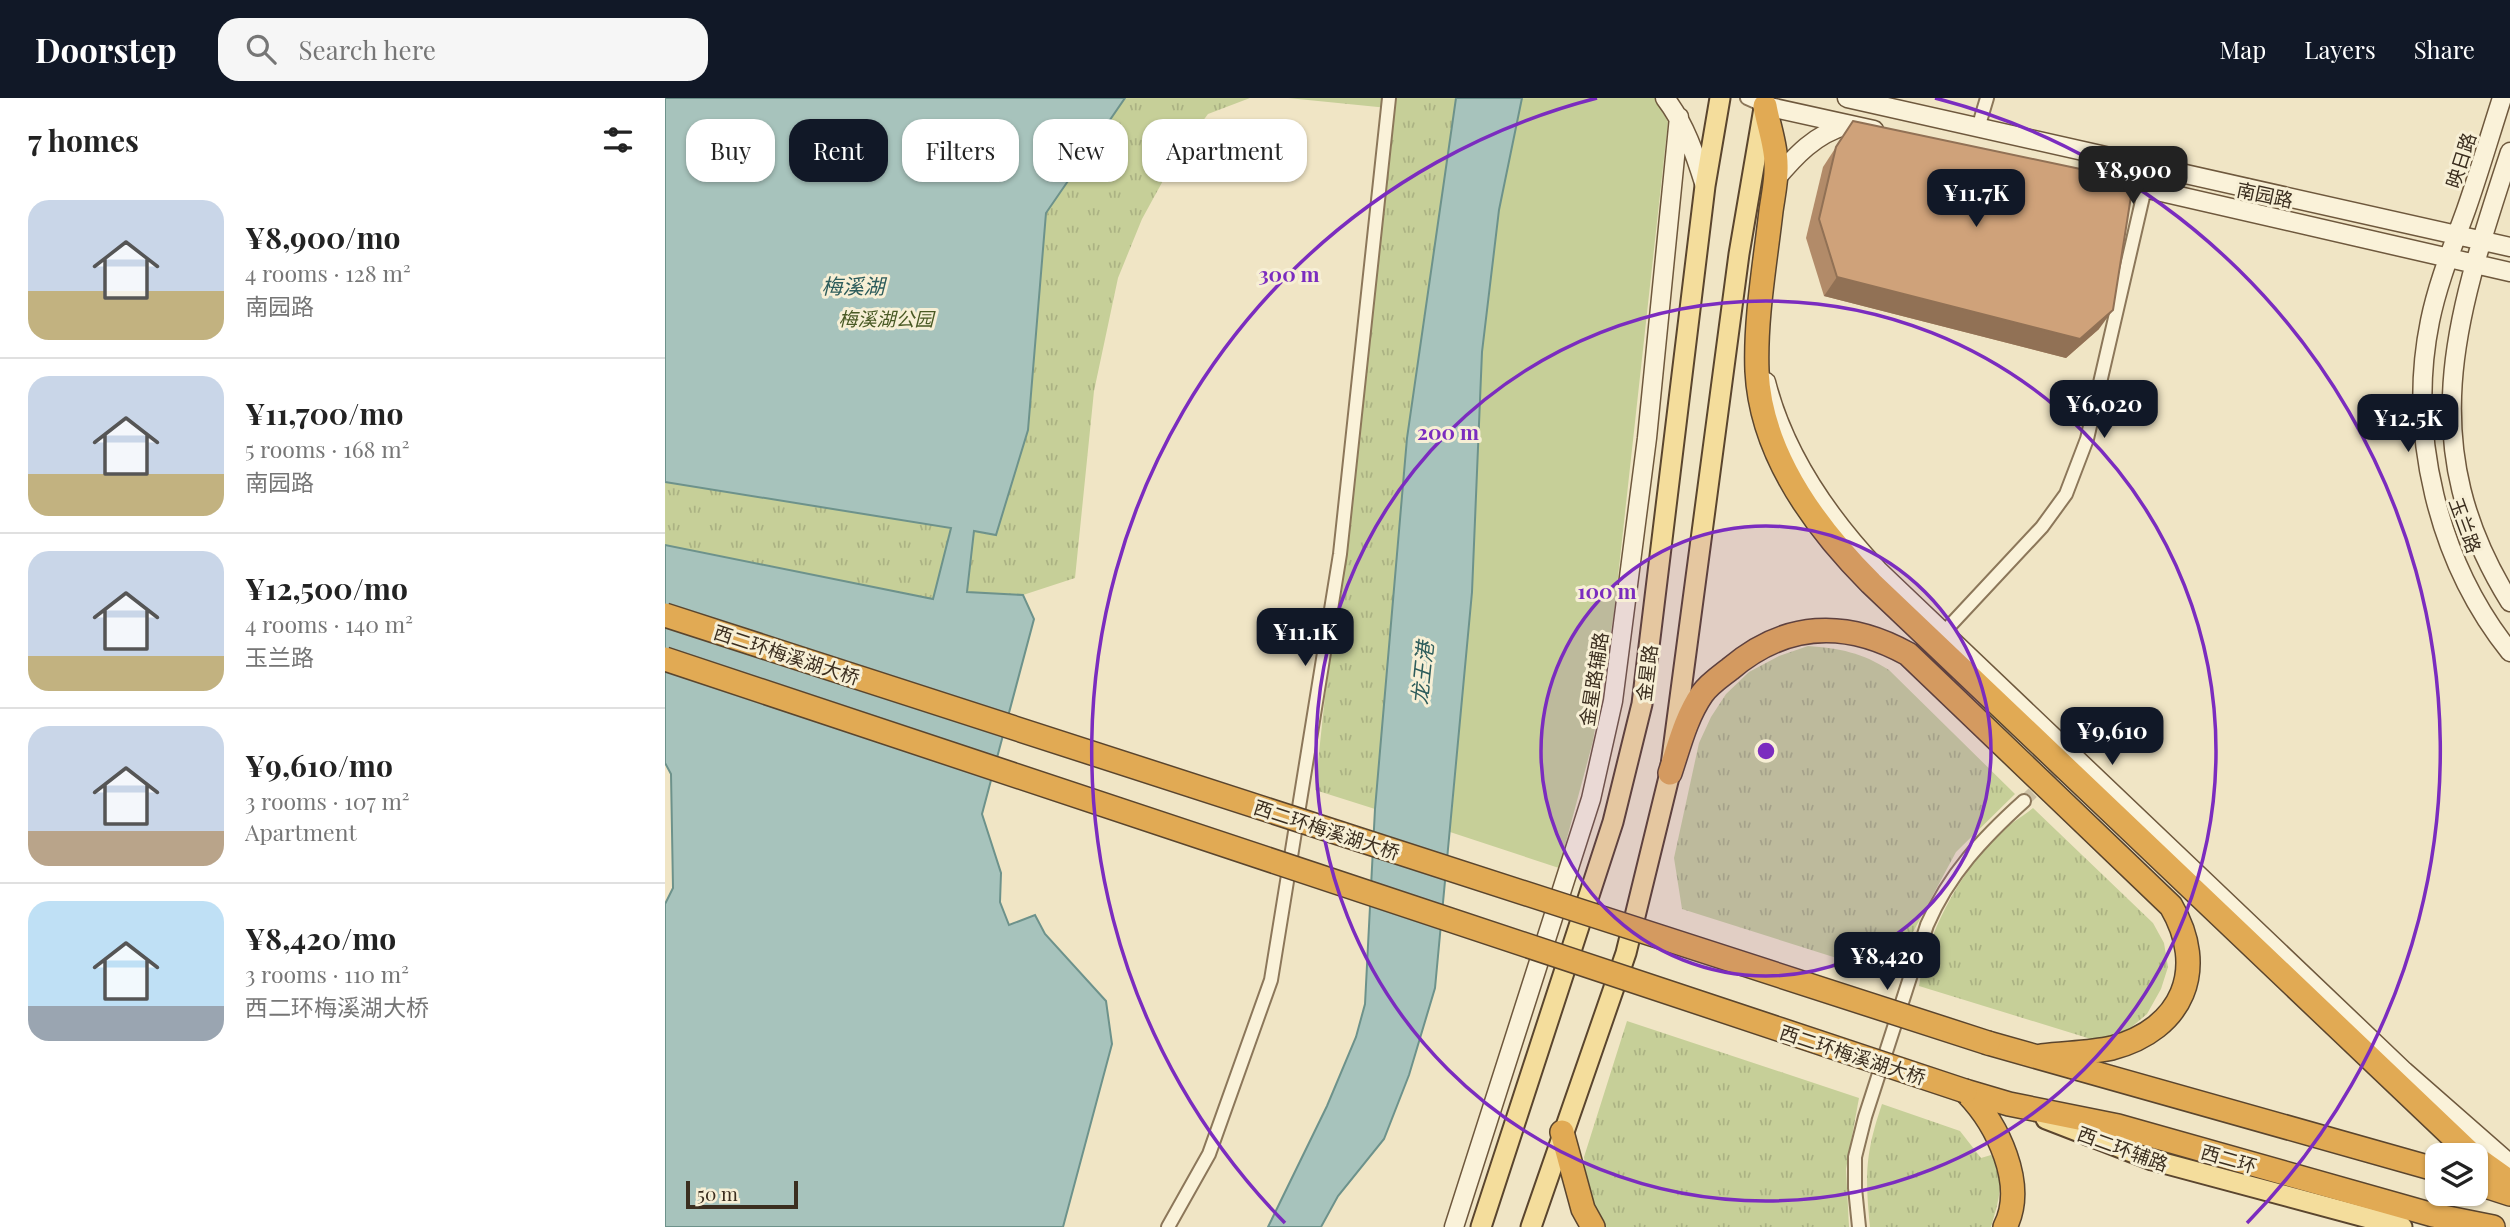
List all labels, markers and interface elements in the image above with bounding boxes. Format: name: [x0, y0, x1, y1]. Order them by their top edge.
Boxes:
search box: [218, 18, 708, 81]
text: Doorstep: [35, 27, 176, 71]
icon: search: [242, 30, 280, 68]
text: Search here: [298, 32, 436, 67]
text: Map: [2220, 33, 2266, 65]
text: Layers: [2304, 33, 2376, 65]
text: Share: [2414, 33, 2475, 65]
chip: Buy: [686, 119, 775, 182]
chip: Rent: [789, 119, 888, 182]
chip: Filters: [902, 119, 1019, 182]
chip: New: [1033, 119, 1128, 182]
chip: Apartment: [1142, 119, 1307, 182]
text: 7 homes: [28, 120, 139, 160]
icon: filters: [599, 121, 637, 159]
street label: 映日路: [2439, 129, 2481, 191]
pin: ¥8,900: [2076, 146, 2190, 206]
text: ¥8,900: [2095, 153, 2171, 184]
pin: ¥11.7K: [1919, 170, 2033, 229]
street label: 南园路: [2234, 175, 2296, 213]
text: ¥11.7K: [1943, 176, 2009, 207]
text: ¥8,900/mo: [245, 217, 401, 257]
icon: home: [84, 228, 168, 312]
text: 4 rooms · 128 m²: [245, 257, 411, 288]
text: 300 m: [1258, 259, 1320, 287]
water label: 梅溪湖: [822, 271, 887, 299]
text: 南园路: [245, 290, 314, 321]
park label: 梅溪湖公园: [838, 305, 936, 331]
pin: ¥6,020: [2047, 380, 2161, 440]
text: ¥6,020: [2066, 387, 2142, 418]
text: ¥11,700/mo: [245, 393, 403, 433]
pin: ¥12.5K: [2351, 394, 2465, 454]
text: ¥12.5K: [2373, 401, 2443, 432]
icon: home: [84, 404, 168, 488]
text: 200 m: [1417, 417, 1479, 445]
text: 5 rooms · 168 m²: [245, 433, 409, 464]
text: 南园路: [245, 466, 314, 497]
street label: 玉兰路: [2444, 494, 2488, 556]
text: ¥12,500/mo: [245, 568, 408, 608]
text: 100 m: [1577, 576, 1637, 604]
icon: home: [84, 579, 168, 663]
text: 4 rooms · 140 m²: [245, 608, 413, 639]
pin: ¥11.1K: [1248, 608, 1362, 668]
text: ¥11.1K: [1273, 615, 1337, 646]
street label: 西二环梅溪湖大桥: [711, 618, 863, 690]
street label: 金星路辅路: [1573, 630, 1613, 728]
water label: 龙王港: [1404, 637, 1439, 706]
text: 玉兰路: [245, 641, 314, 672]
street label: 金星路: [1630, 643, 1662, 703]
pin: ¥9,610: [2055, 708, 2169, 767]
text: ¥9,610: [2076, 714, 2148, 745]
centre of rings: [1754, 739, 1778, 763]
text: ¥9,610/mo: [245, 745, 393, 785]
icon: home: [84, 754, 168, 838]
text: 3 rooms · 107 m²: [245, 785, 410, 816]
street label: 西二环梅溪湖大桥: [1251, 793, 1403, 865]
text: Apartment: [245, 816, 357, 847]
text: ¥8,420/mo: [245, 918, 396, 958]
icon: home: [84, 929, 168, 1013]
pin: ¥8,420: [1830, 932, 1944, 992]
text: ¥8,420: [1850, 939, 1924, 970]
text: 3 rooms · 110 m²: [245, 958, 409, 989]
text: 西二环梅溪湖大桥: [245, 991, 429, 1022]
street label: 西二环梅溪湖大桥: [1777, 1018, 1929, 1090]
street label: 西二环辅路: [2074, 1120, 2172, 1176]
street label: 西二环: [2198, 1138, 2260, 1178]
map controls: [2425, 1143, 2488, 1206]
button: layers: [2425, 1143, 2488, 1206]
scale bar: [686, 1178, 798, 1210]
text: 50 m: [697, 1180, 738, 1206]

